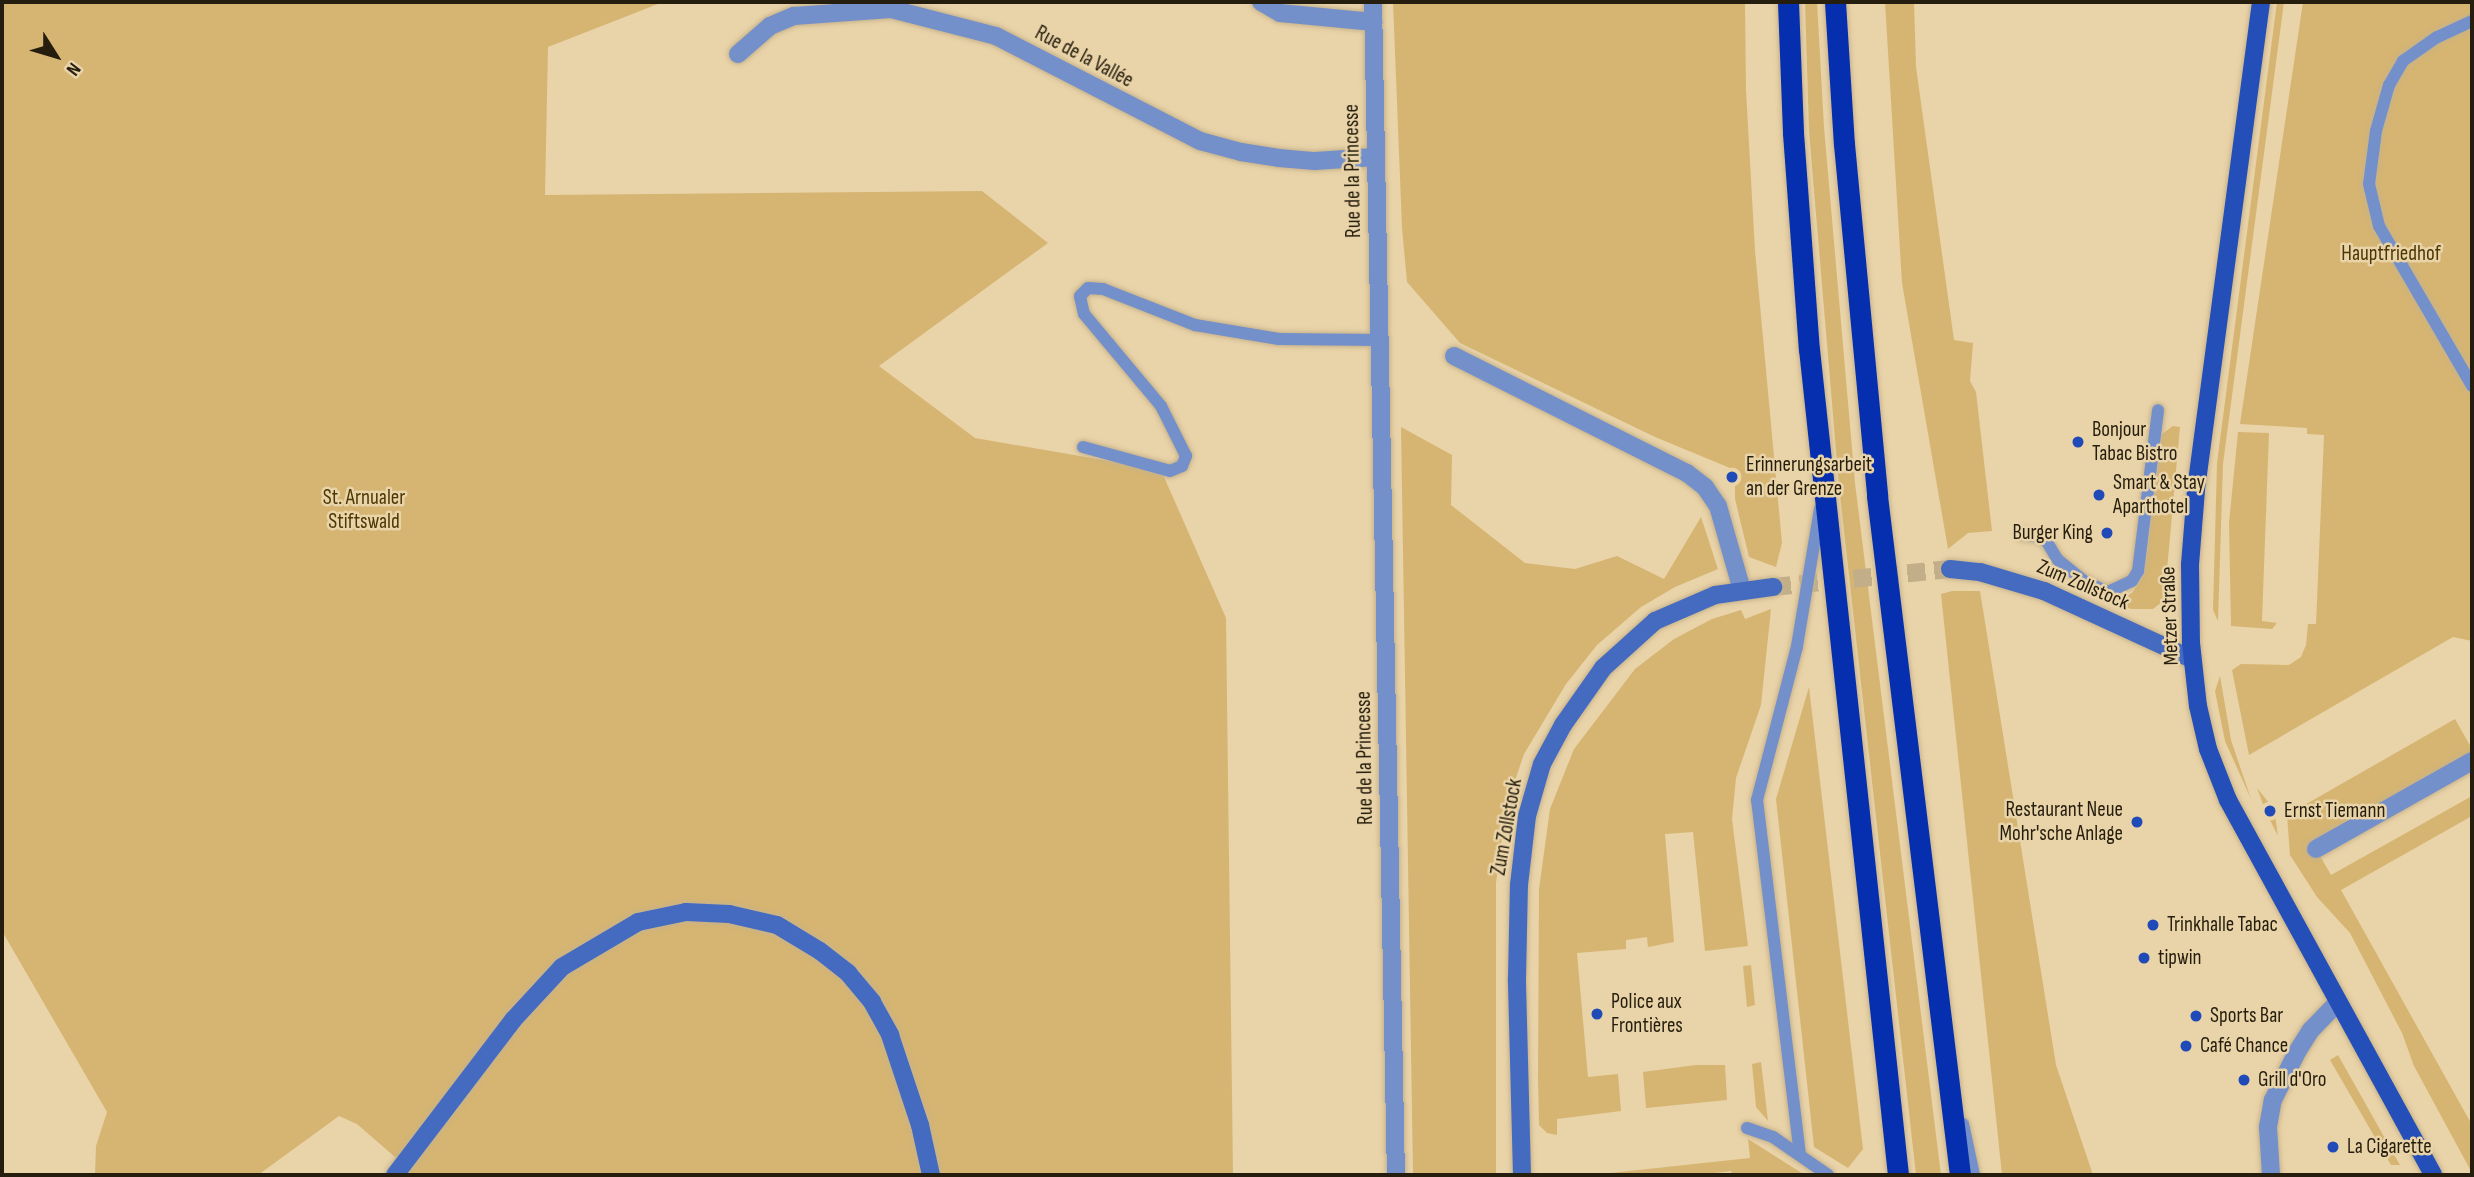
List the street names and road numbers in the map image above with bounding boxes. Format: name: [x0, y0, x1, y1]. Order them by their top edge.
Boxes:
street label: Rue de la Vallée: [1031, 21, 1137, 93]
street label: Rue de la Princesse: [1339, 104, 1367, 238]
street label: Zum Zollstock: [2033, 554, 2133, 616]
street label: Metzer Straße: [2156, 566, 2184, 666]
street label: Rue de la Princesse: [1351, 691, 1379, 825]
street label: Zum Zollstock: [1486, 777, 1528, 877]

